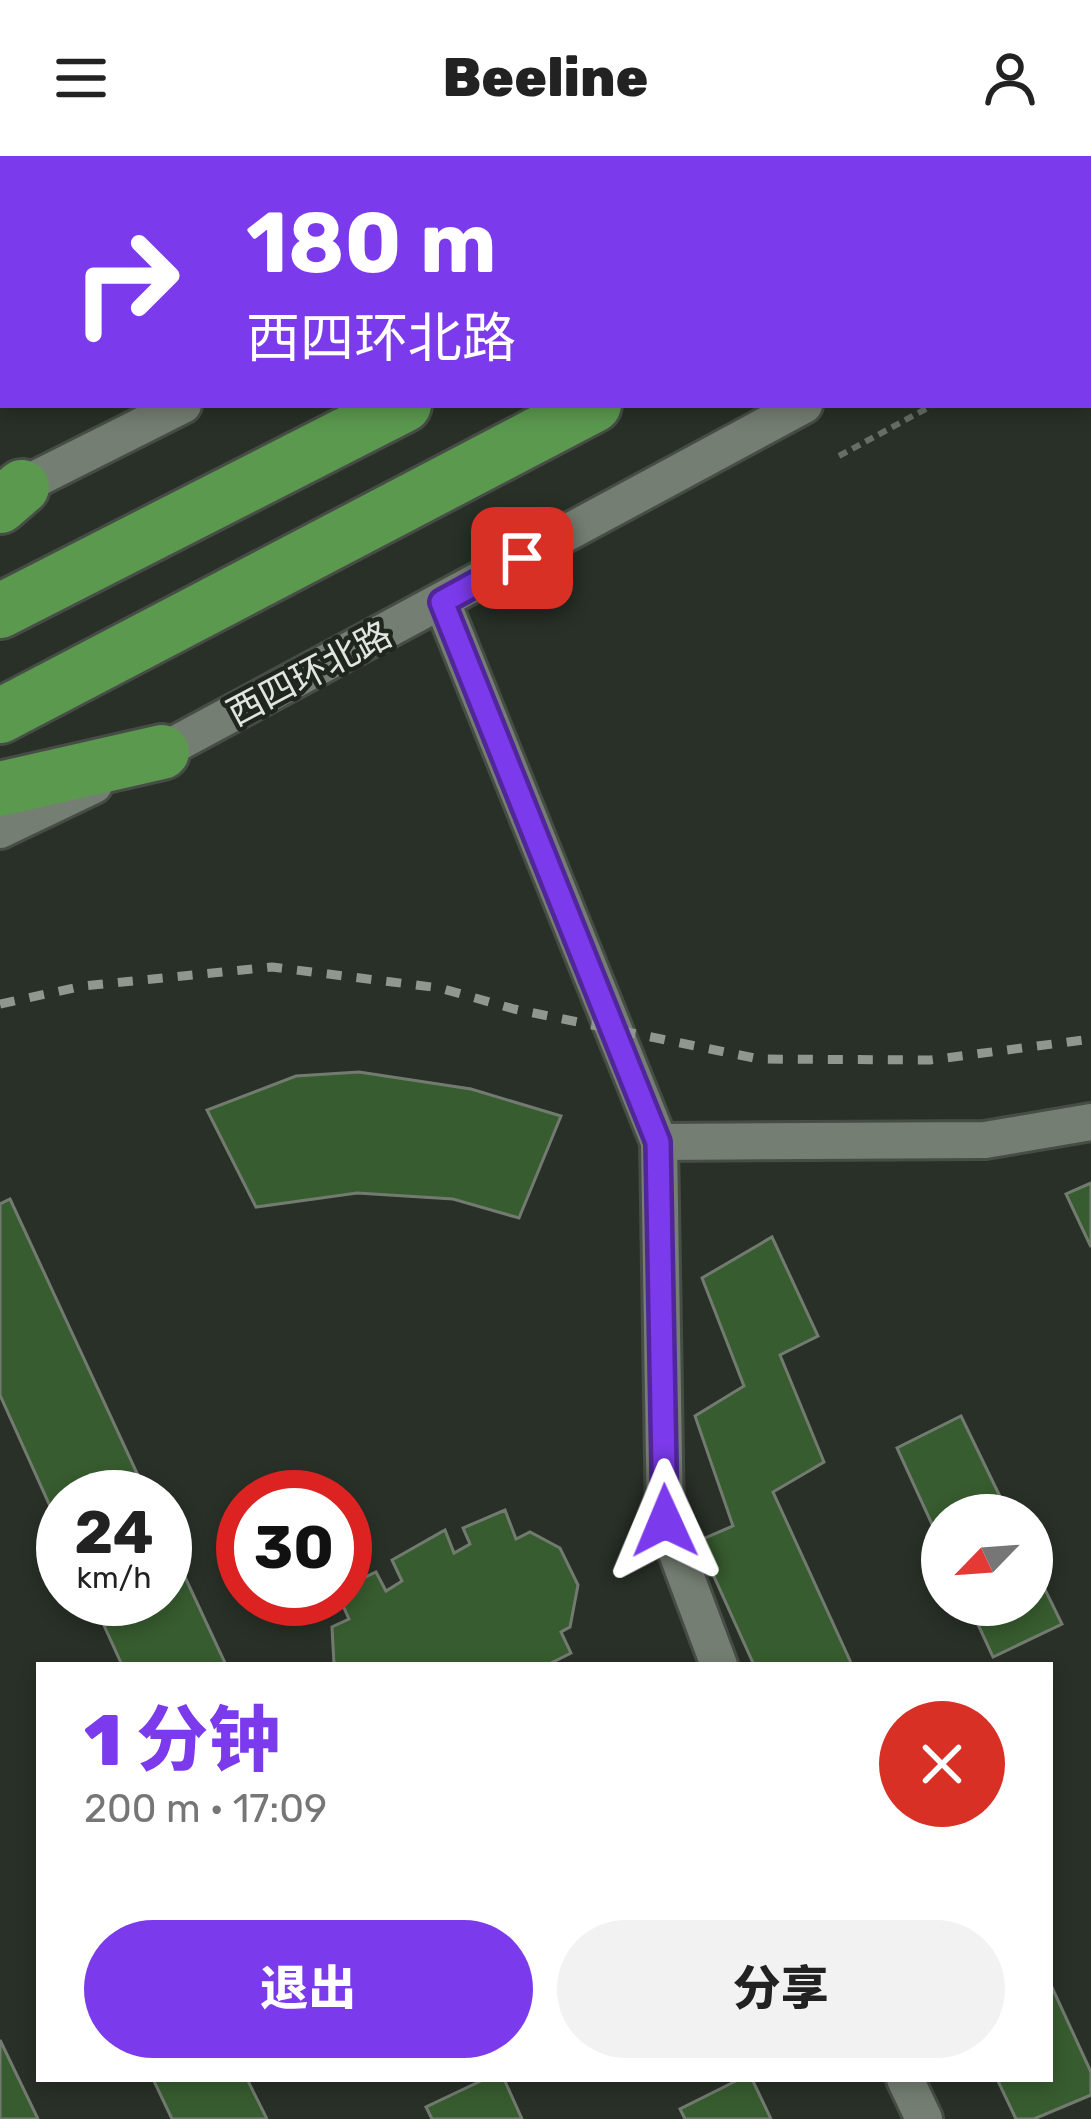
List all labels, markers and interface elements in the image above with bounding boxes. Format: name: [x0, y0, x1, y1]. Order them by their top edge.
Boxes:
icon: menu: [48, 45, 114, 111]
icon: person: [977, 45, 1043, 111]
text: Beeline: [443, 46, 648, 110]
text: 180 m: [246, 193, 497, 293]
icon: right: [48, 204, 204, 360]
text: 西四环北路: [246, 307, 516, 371]
pin: [471, 507, 573, 609]
icon: arrive: [489, 525, 555, 591]
street label: 西四环北路: [220, 612, 399, 735]
position arrow: [602, 1458, 728, 1584]
speed limit sign: 30: [216, 1470, 372, 1626]
north arrow: [921, 1494, 1053, 1626]
map controls: [921, 1494, 1053, 1626]
text: 24: [74, 1497, 154, 1568]
text: km/h: [77, 1560, 151, 1596]
text: 1 分钟: [84, 1698, 280, 1783]
button: close: [879, 1701, 1005, 1827]
text: 200 m · 17:09: [84, 1786, 327, 1832]
button: 退出: [84, 1920, 533, 2058]
button: 分享: [557, 1920, 1005, 2058]

